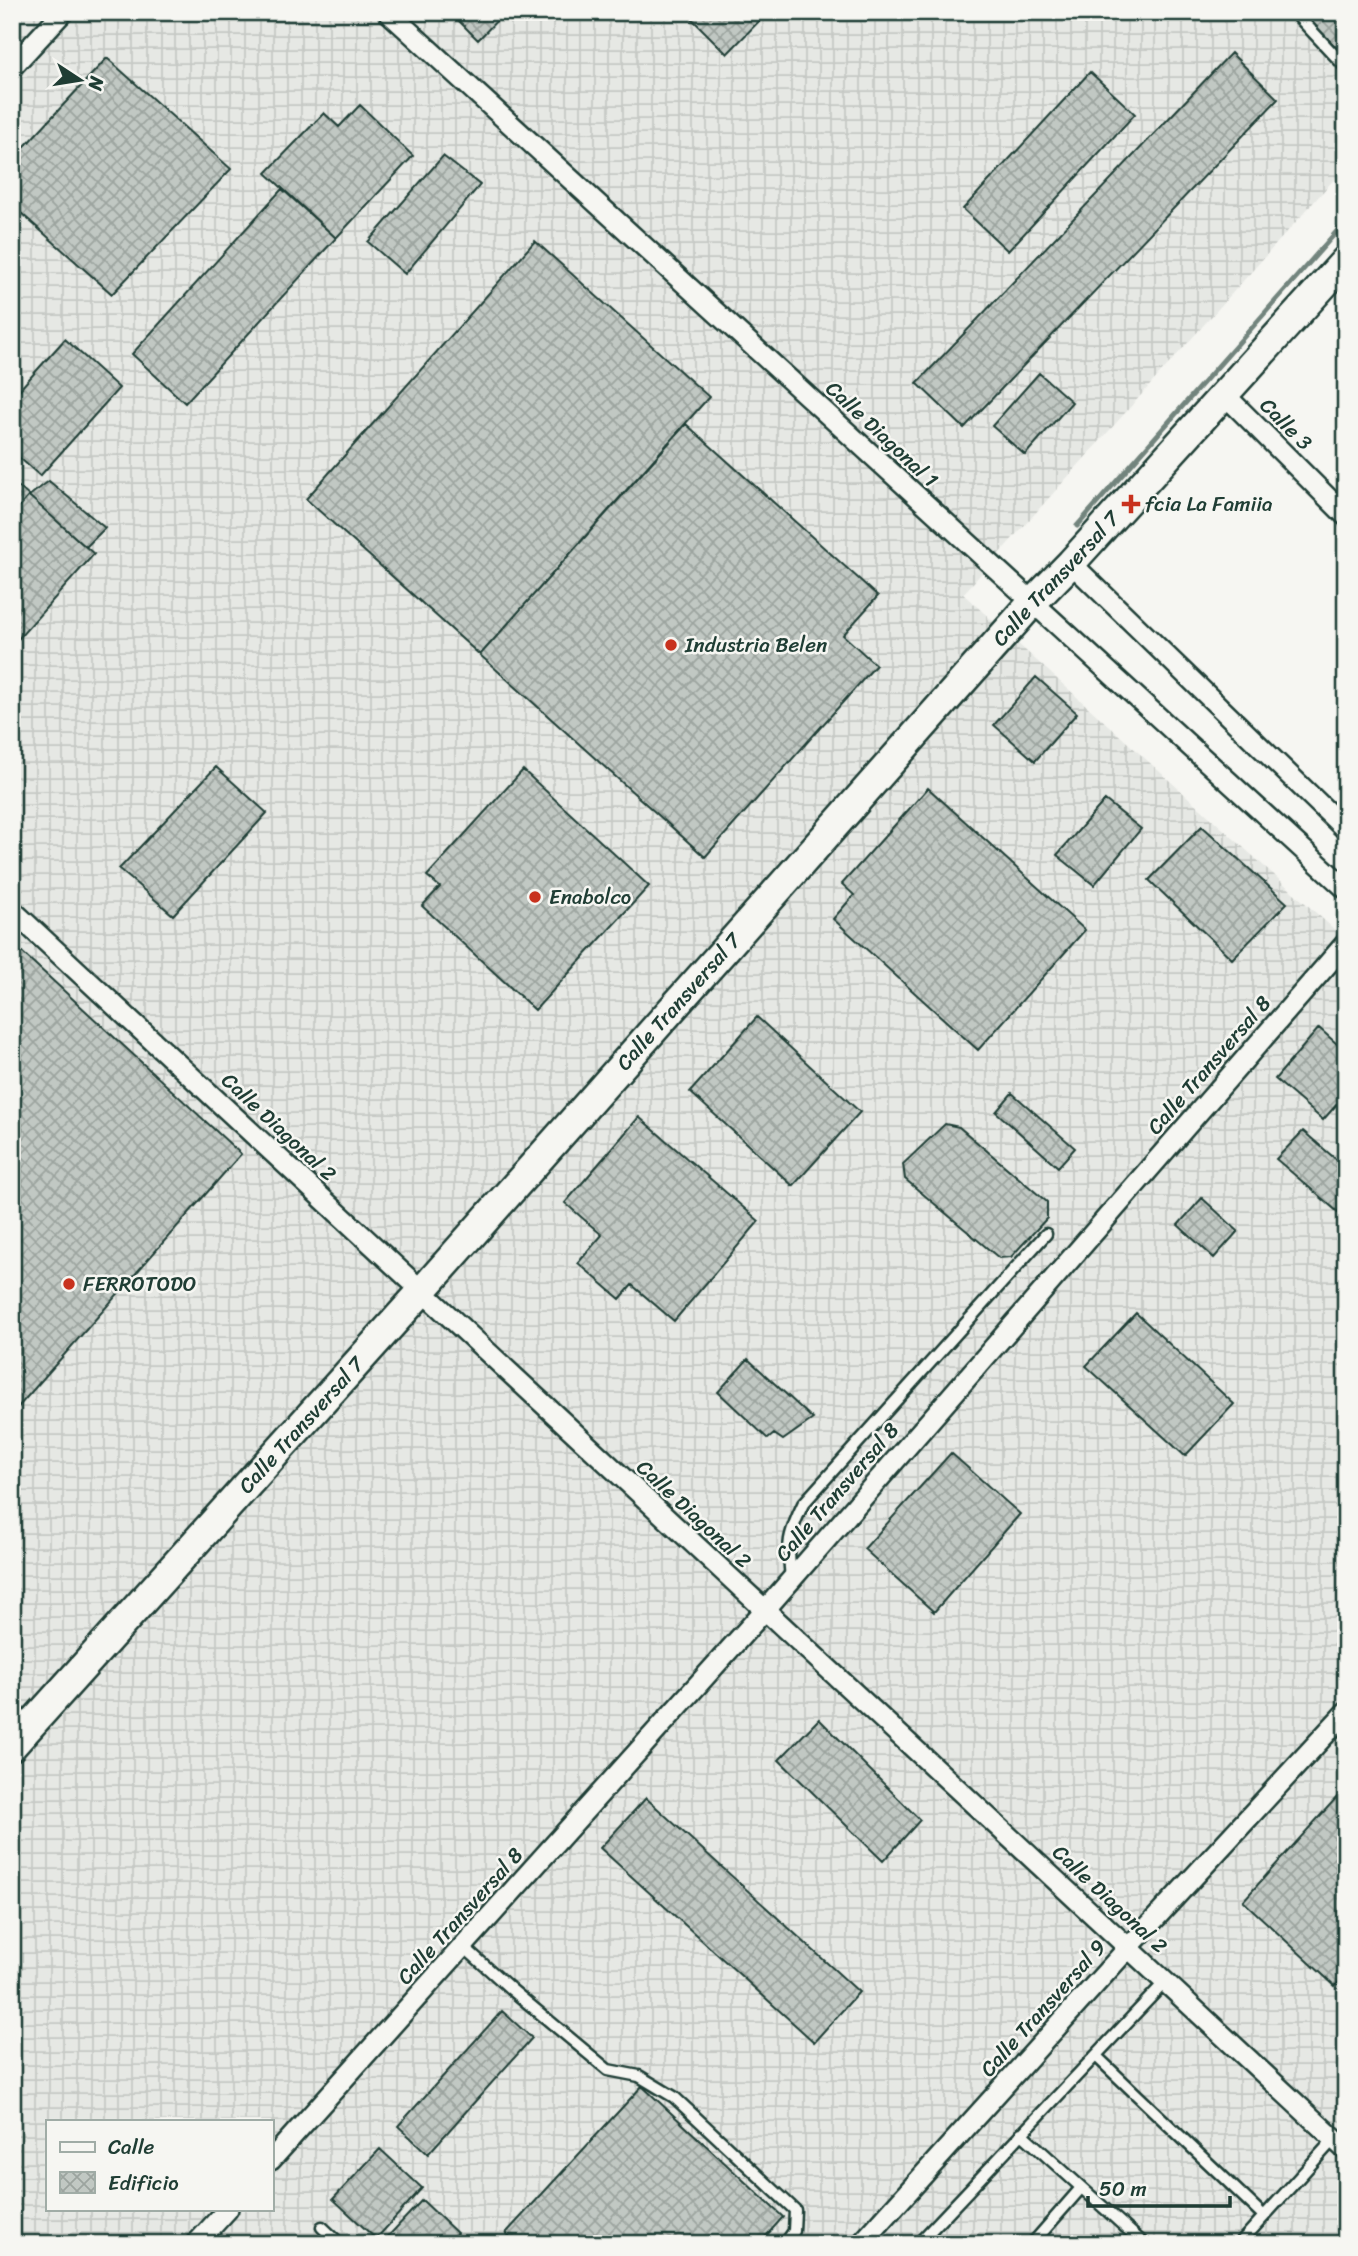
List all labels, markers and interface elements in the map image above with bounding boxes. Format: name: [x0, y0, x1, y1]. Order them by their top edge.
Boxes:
north arrow: [46, 46, 116, 116]
text: N: [78, 73, 114, 94]
street label: Calle Diagonal 1: [816, 371, 948, 497]
street label: Calle 3: [1250, 388, 1322, 460]
place label: fcia La Famiia: [1145, 485, 1273, 523]
marker: fcia La Famiia: [1123, 496, 1139, 512]
street label: Calle Transversal 7: [982, 500, 1131, 656]
place label: Industria Belen: [684, 626, 827, 664]
marker: Industria Belen: [663, 637, 679, 653]
place label: Enabolco: [549, 878, 631, 916]
marker: Enabolco: [527, 889, 543, 905]
street label: Calle Transversal 7: [606, 922, 752, 1080]
street label: Calle Transversal 8: [1137, 986, 1281, 1144]
street label: Calle Diagonal 2: [212, 1063, 346, 1191]
place label: FERROTODO: [83, 1265, 196, 1303]
marker: FERROTODO: [61, 1276, 77, 1292]
street label: Calle Transversal 7: [229, 1346, 375, 1503]
street label: Calle Transversal 8: [765, 1413, 909, 1571]
street label: Calle Diagonal 2: [627, 1450, 761, 1578]
street label: Calle Diagonal 2: [1043, 1835, 1177, 1963]
street label: Calle Transversal 8: [387, 1838, 533, 1994]
street label: Calle Transversal 9: [970, 1930, 1116, 2086]
legend: [46, 2120, 273, 2210]
text: Calle: [108, 2128, 155, 2166]
text: Edificio: [108, 2164, 179, 2202]
scale bar: [1088, 2165, 1230, 2209]
text: 50 m: [1099, 2170, 1147, 2208]

